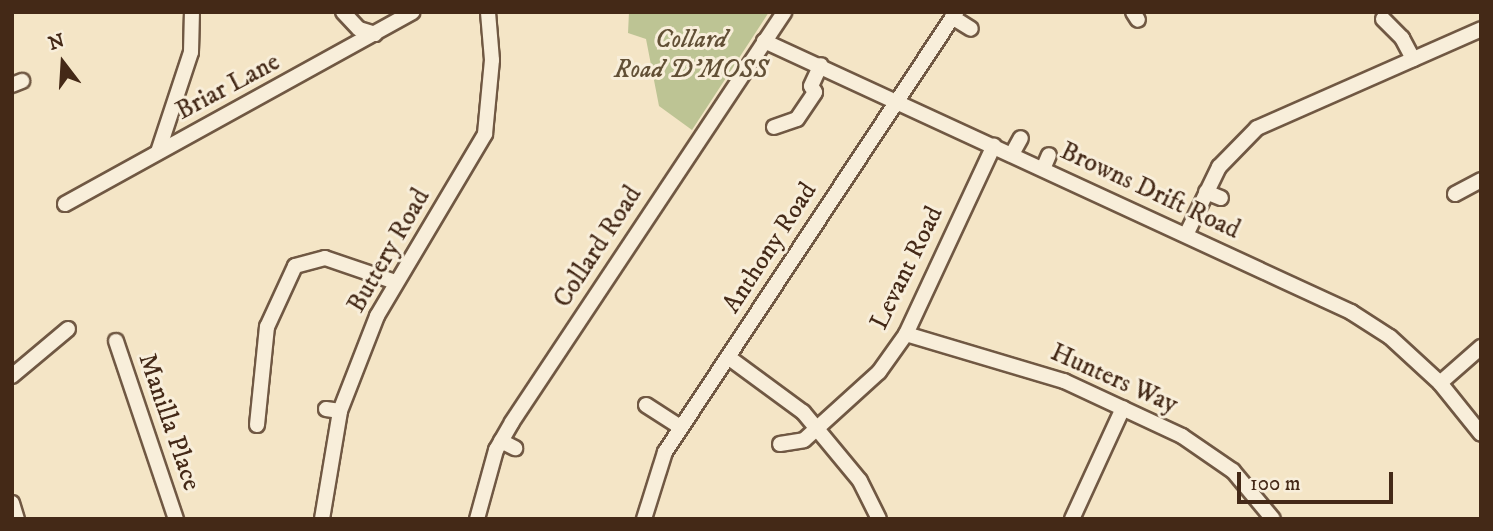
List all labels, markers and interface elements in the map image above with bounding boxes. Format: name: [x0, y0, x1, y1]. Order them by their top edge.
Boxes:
park label: Collard Road D'MOSS: [614, 24, 768, 86]
north arrow: [28, 28, 98, 98]
text: N: [46, 29, 68, 56]
street label: Briar Lane: [171, 47, 285, 127]
street label: Browns Drift Road: [1055, 136, 1245, 246]
street label: Anthony Road: [716, 177, 824, 319]
street label: Collard Road: [547, 180, 649, 314]
street label: Buttery Road: [341, 184, 437, 318]
street label: Levant Road: [864, 201, 950, 335]
street label: Hunters Way: [1046, 337, 1182, 421]
street label: Manilla Place: [131, 349, 207, 495]
scale bar: [1241, 458, 1397, 502]
text: 100 m: [1250, 471, 1301, 497]

